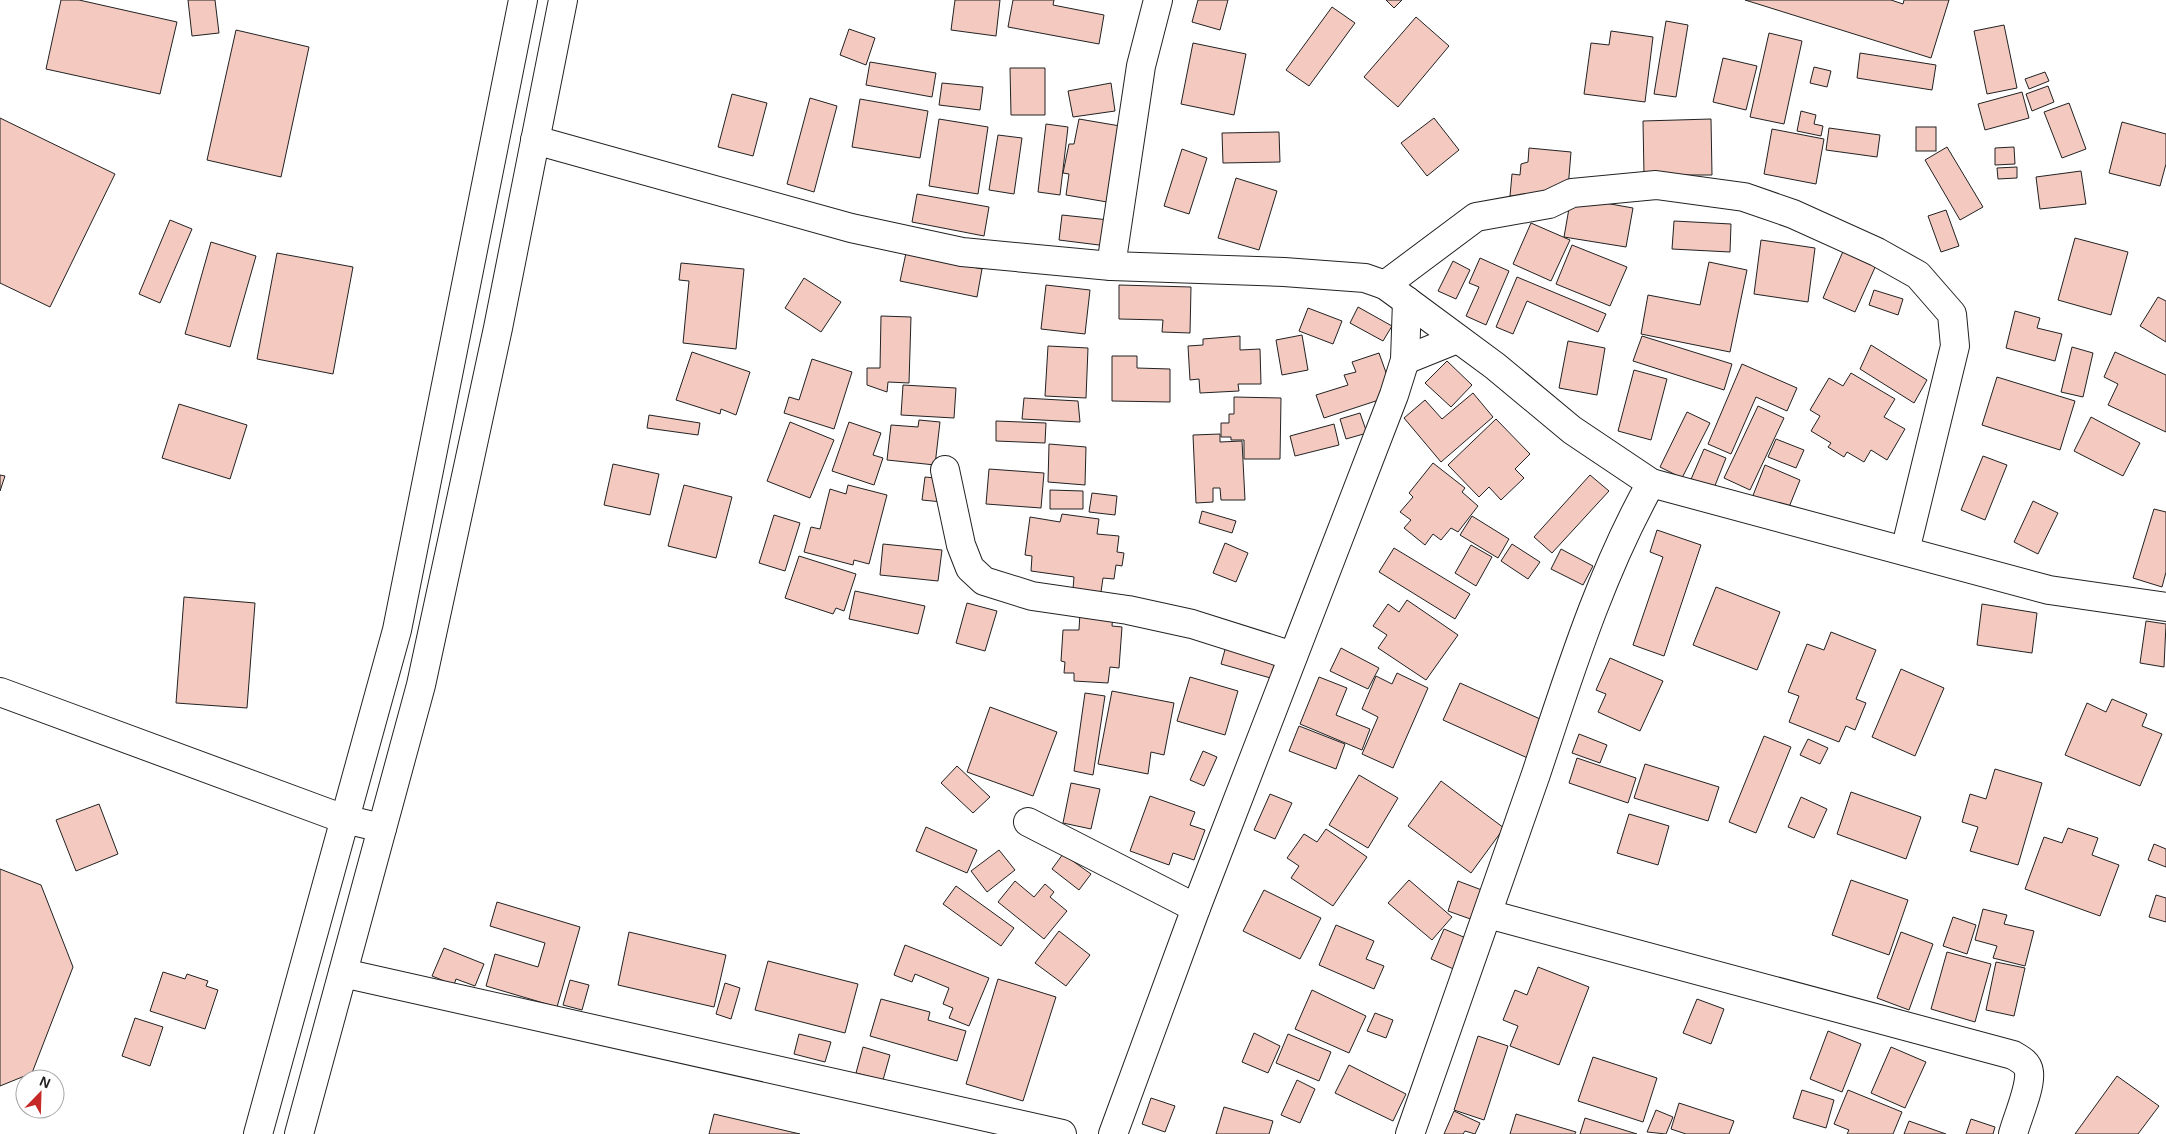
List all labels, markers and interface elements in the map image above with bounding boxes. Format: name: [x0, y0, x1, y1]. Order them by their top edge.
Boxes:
north arrow: [15, 1069, 65, 1119]
text: N: [37, 1073, 53, 1091]

